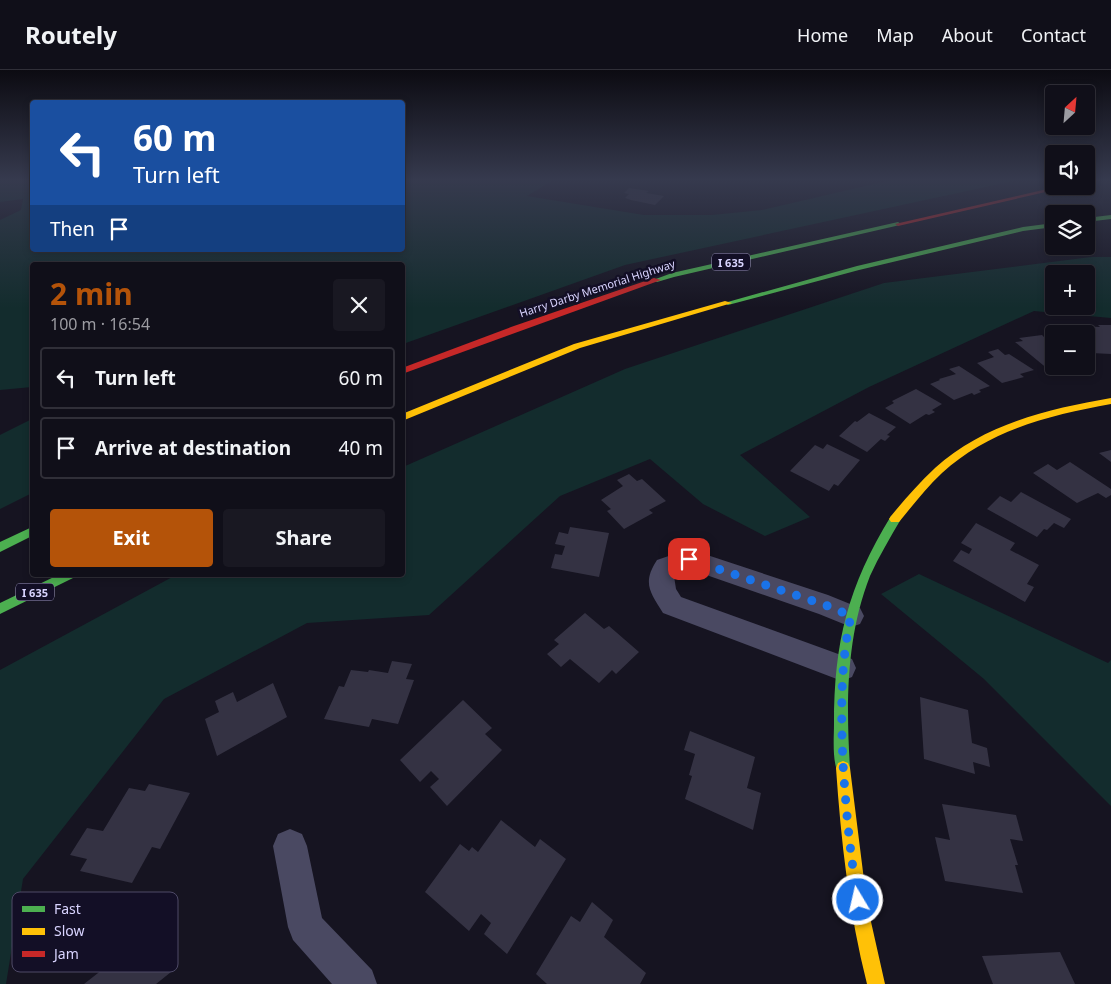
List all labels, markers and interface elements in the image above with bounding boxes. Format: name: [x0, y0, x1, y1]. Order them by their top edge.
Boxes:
text: Routely: [25, 18, 117, 51]
text: Home: [797, 23, 848, 47]
text: Map: [876, 23, 914, 47]
text: About: [942, 23, 993, 47]
text: Contact: [1021, 23, 1086, 47]
north arrow: [1045, 85, 1095, 135]
map controls: [1045, 85, 1095, 375]
text: 60 m: [133, 114, 216, 161]
icon: left: [50, 120, 115, 185]
button: sound: [1045, 145, 1095, 195]
text: Turn left: [133, 159, 220, 189]
button: layers: [1045, 205, 1095, 255]
icon: arrive: [105, 215, 133, 243]
text: Then: [50, 216, 95, 242]
road number: I 635: [712, 253, 750, 270]
street label: Harry Darby Memorial Highway: [517, 256, 677, 320]
button: +: [1045, 265, 1095, 315]
text: 2 min: [50, 273, 133, 314]
button: close: [333, 279, 385, 331]
text: 100 m · 16:54: [50, 313, 150, 335]
button: −: [1045, 325, 1095, 375]
icon: left: [52, 364, 80, 392]
text: Turn left: [95, 365, 176, 391]
text: 60 m: [339, 365, 383, 391]
icon: arrive: [52, 434, 80, 462]
text: Arrive at destination: [95, 435, 291, 461]
text: 40 m: [339, 435, 383, 461]
button: Exit: [50, 509, 213, 567]
button: Share: [223, 509, 385, 567]
pin: [668, 538, 710, 580]
icon: arrive: [675, 545, 703, 573]
road number: I 635: [16, 584, 54, 600]
position arrow: [831, 873, 883, 925]
legend: [12, 892, 178, 972]
text: Fast: [54, 899, 81, 918]
text: Slow: [54, 921, 85, 940]
text: Jam: [52, 944, 79, 963]

